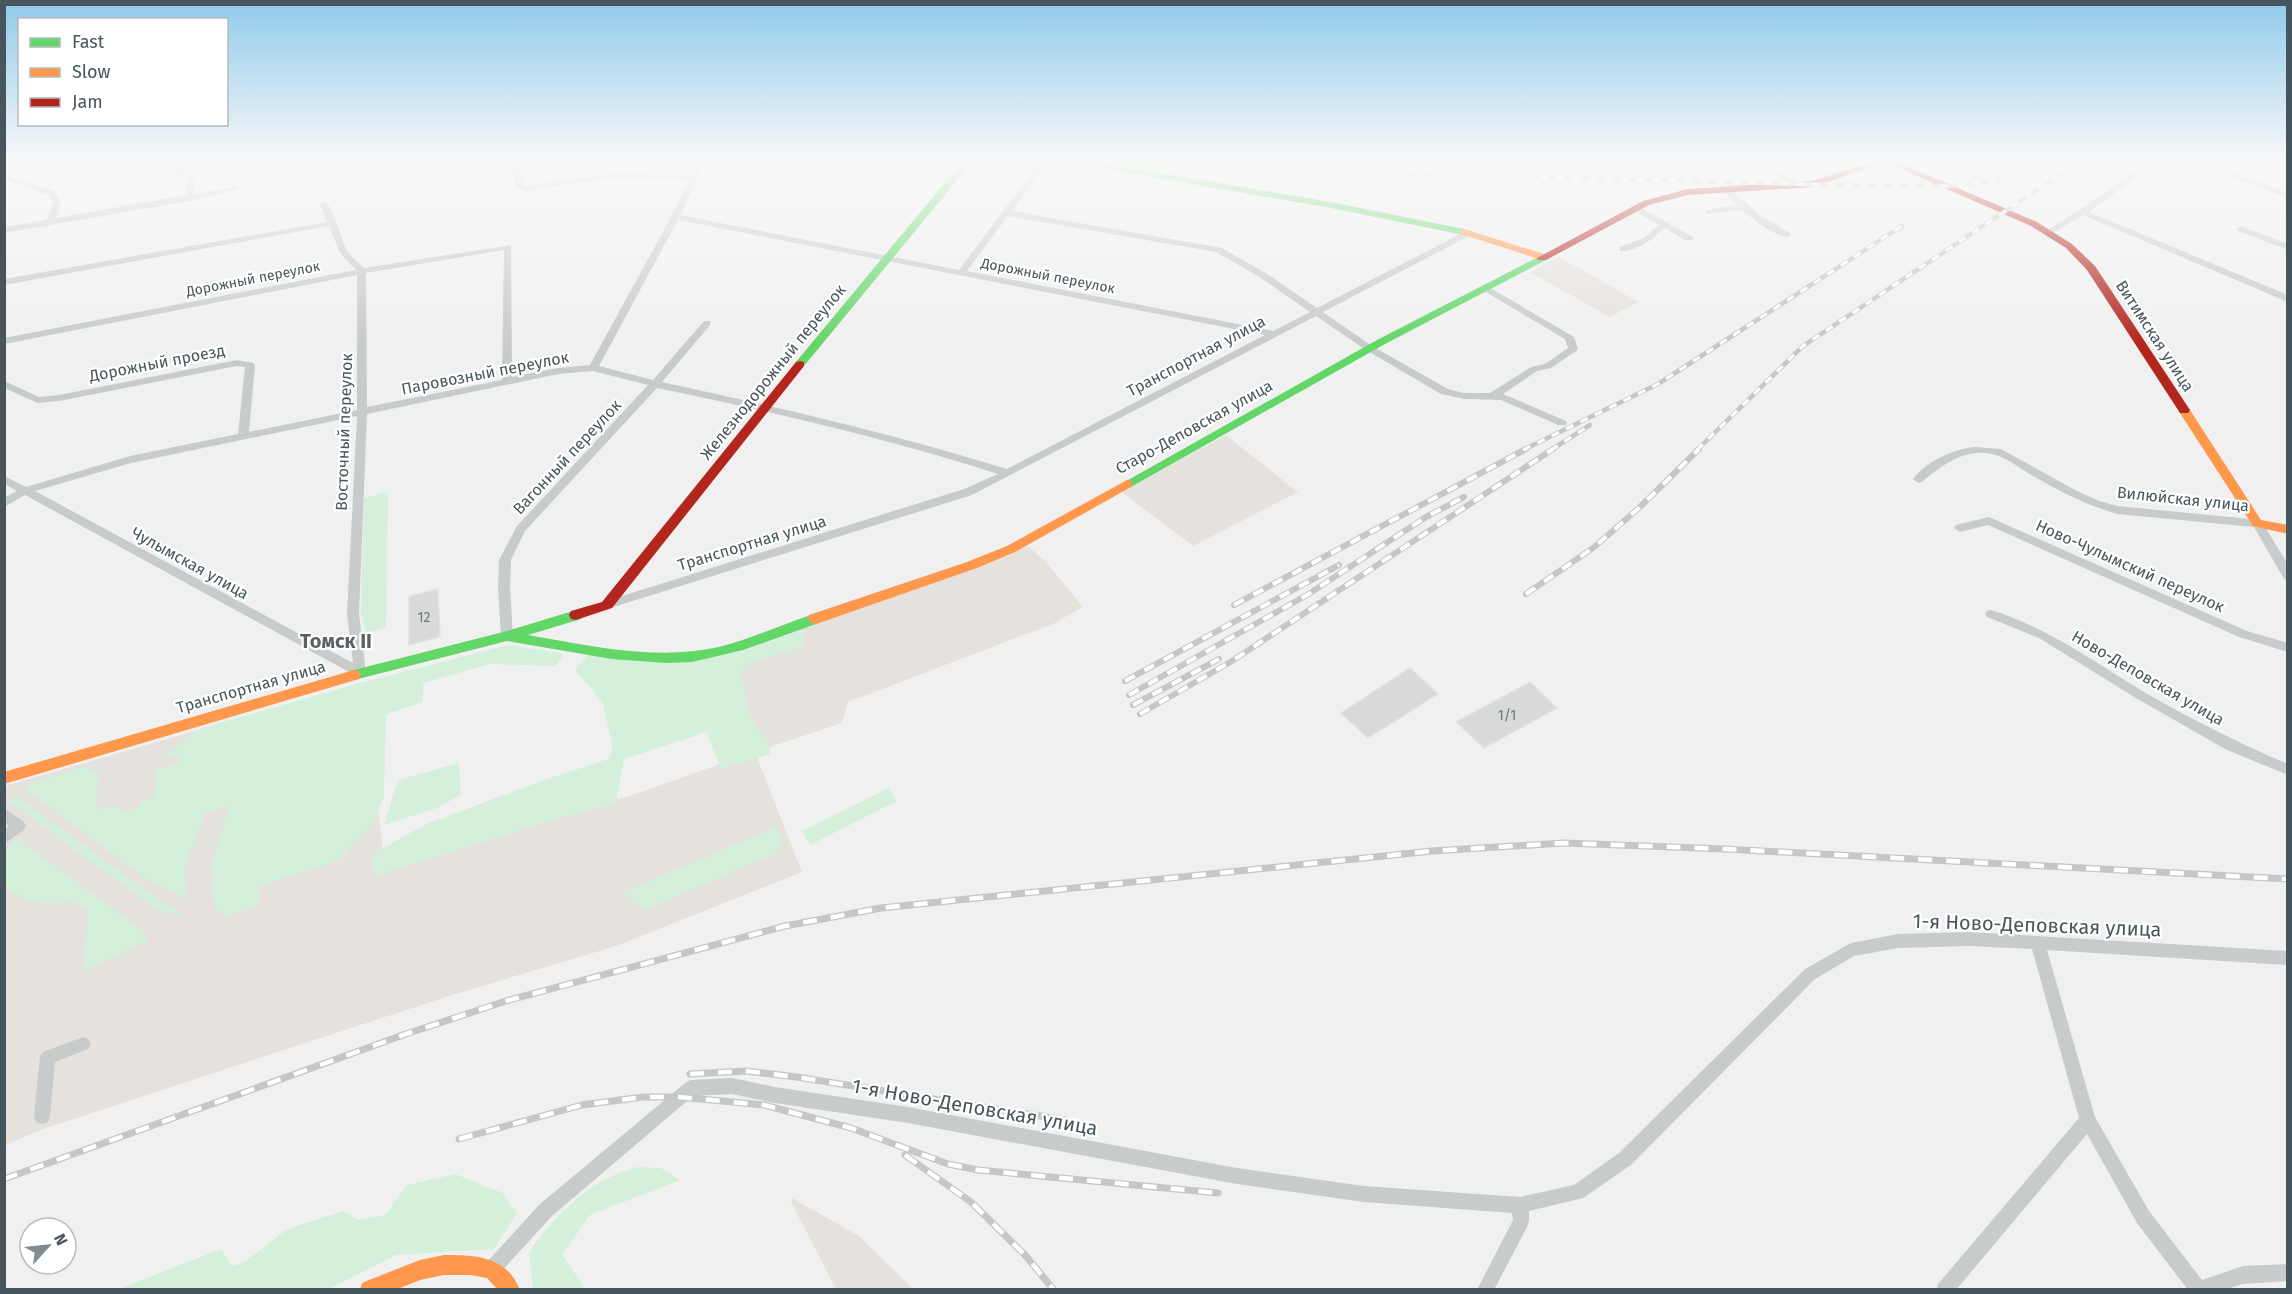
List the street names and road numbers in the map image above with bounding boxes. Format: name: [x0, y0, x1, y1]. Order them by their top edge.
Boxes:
street label: Дорожный переулок: [979, 255, 1117, 297]
street label: Дорожный переулок: [184, 258, 322, 300]
street label: Витимская улица: [2112, 277, 2198, 395]
street label: Железнодорожный переулок: [696, 280, 850, 464]
street label: Транспортная улица: [1123, 311, 1269, 401]
street label: Дорожный проезд: [87, 341, 227, 386]
street label: Паровозный переулок: [400, 347, 571, 399]
street label: Восточный переулок: [332, 352, 356, 511]
street label: Старо-Деповская улица: [1112, 376, 1276, 478]
street label: Вагонный переулок: [509, 395, 625, 518]
street label: Вилюйская улица: [2116, 483, 2250, 515]
street label: Транспортная улица: [675, 511, 829, 575]
street label: Ново-Чулымский переулок: [2033, 516, 2228, 617]
street label: Чулымская улица: [128, 523, 252, 603]
street label: Ново-Деповская улица: [2068, 627, 2228, 729]
street label: Транспортная улица: [174, 657, 328, 717]
street label: 1-я Ново-Деповская улица: [1912, 909, 2162, 941]
street label: 1-я Ново-Деповская улица: [850, 1074, 1100, 1140]

